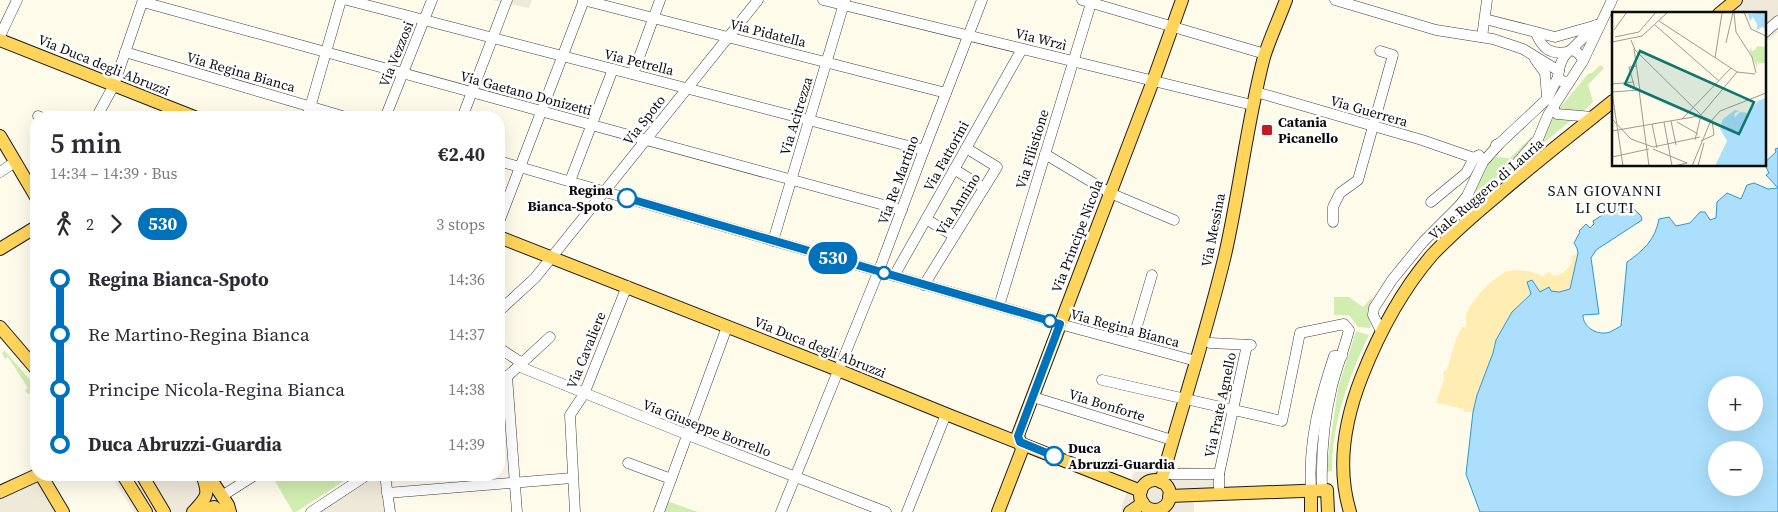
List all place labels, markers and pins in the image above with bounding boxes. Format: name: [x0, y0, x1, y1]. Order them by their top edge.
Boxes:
place label: Catania Picanello: [1278, 112, 1338, 148]
marker: Catania Picanello: [1260, 123, 1274, 137]
place label: Regina Bianca-Spoto: [527, 180, 614, 216]
marker: Regina Bianca-Spoto: [617, 188, 637, 208]
unlabelled marker: [877, 266, 891, 280]
unlabelled marker: [1043, 314, 1057, 328]
place label: Duca Abruzzi-Guardia: [1068, 438, 1176, 474]
marker: Duca Abruzzi-Guardia: [1044, 446, 1064, 466]

